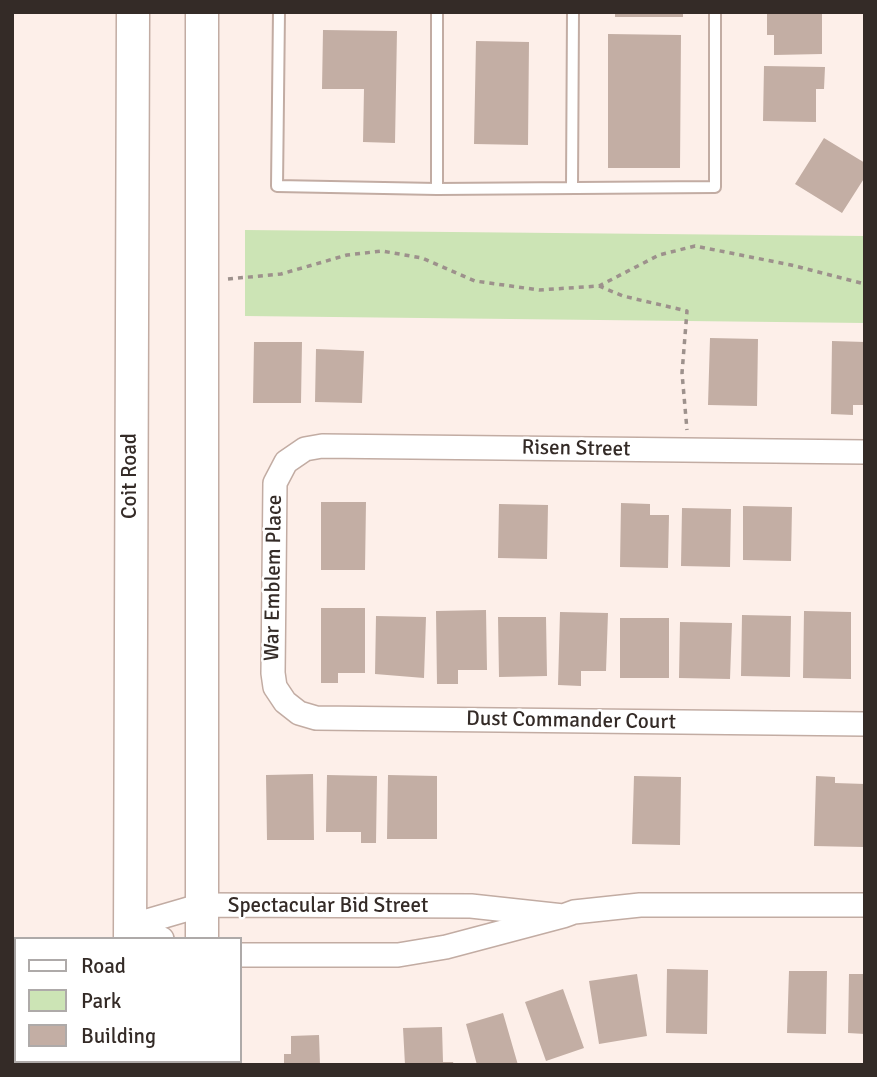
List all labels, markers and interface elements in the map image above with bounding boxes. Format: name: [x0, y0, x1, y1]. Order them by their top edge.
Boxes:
street label: Coit Road: [117, 433, 143, 519]
street label: Risen Street: [521, 435, 631, 463]
street label: War Emblem Place: [260, 495, 288, 661]
street label: Dust Commander Court: [466, 707, 676, 735]
street label: Spectacular Bid Street: [228, 893, 428, 919]
legend: [14, 937, 242, 1063]
text: Road: [81, 953, 126, 979]
text: Park: [81, 988, 121, 1014]
text: Building: [81, 1023, 156, 1049]

